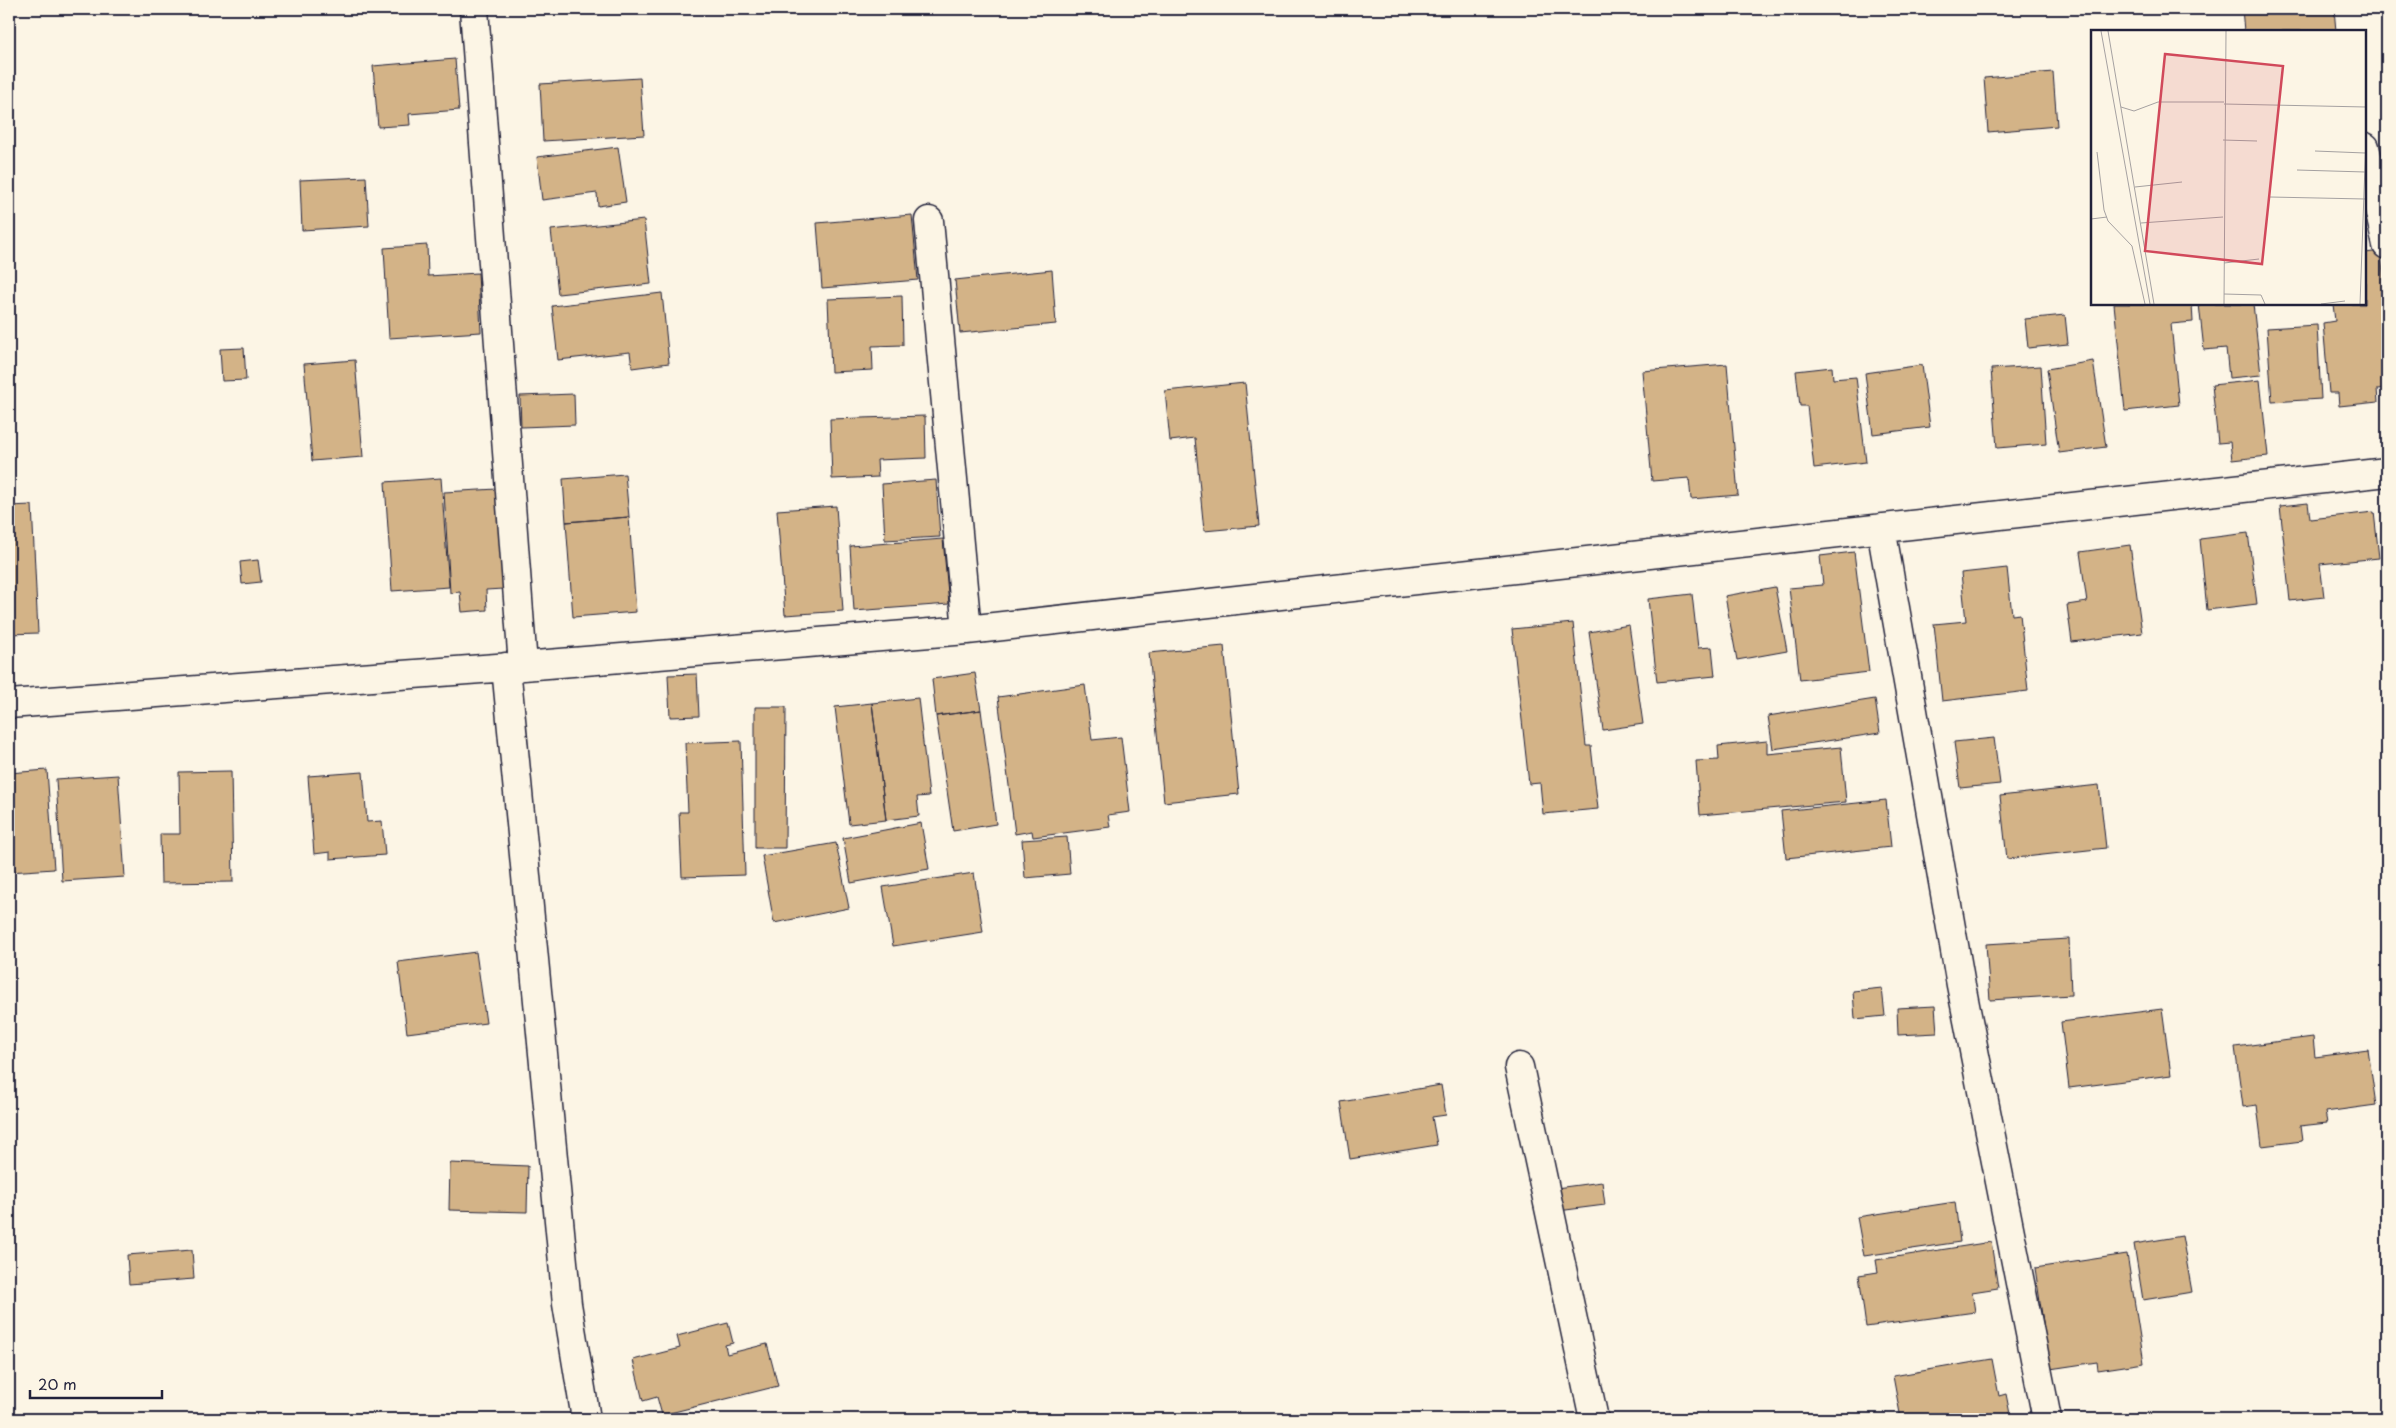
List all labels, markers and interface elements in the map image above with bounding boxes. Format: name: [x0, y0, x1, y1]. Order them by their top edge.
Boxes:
inset map: [2091, 30, 2366, 305]
scale bar: [30, 1368, 162, 1400]
text: 20 m: [38, 1372, 77, 1395]

